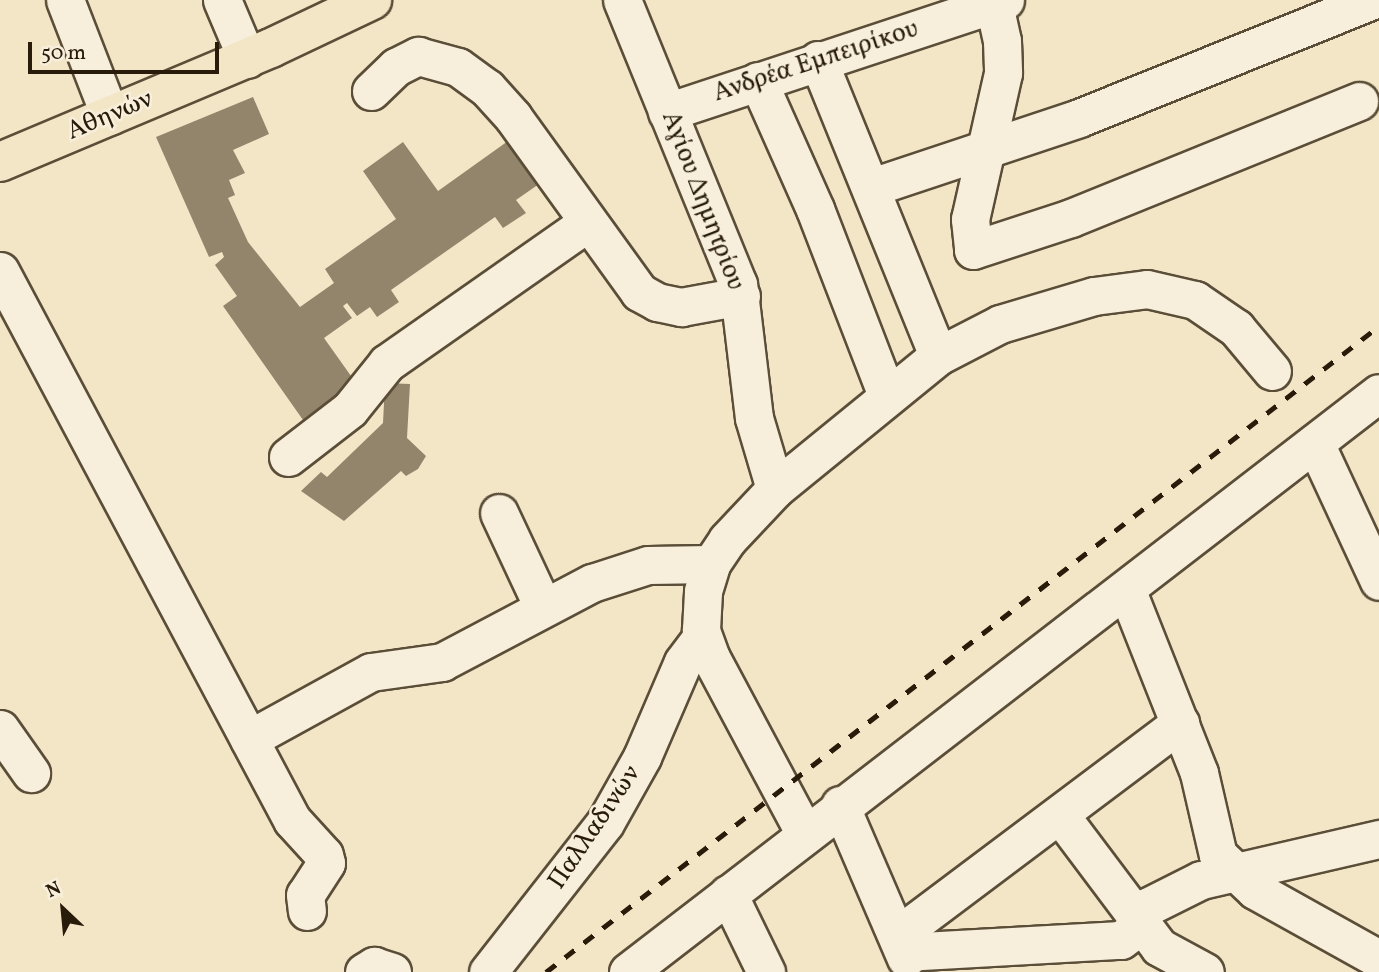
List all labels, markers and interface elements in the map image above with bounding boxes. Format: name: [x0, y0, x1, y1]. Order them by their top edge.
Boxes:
street label: Ανδρέα Εμπειρίκου: [710, 14, 922, 110]
scale bar: [32, 28, 222, 72]
text: 50 m: [41, 39, 86, 68]
street label: Αθηνών: [63, 84, 157, 148]
street label: Αγίου Δημητρίου: [654, 107, 750, 295]
street label: Παλλαδινών: [542, 760, 648, 896]
north arrow: [28, 874, 98, 944]
text: N: [42, 875, 66, 905]

